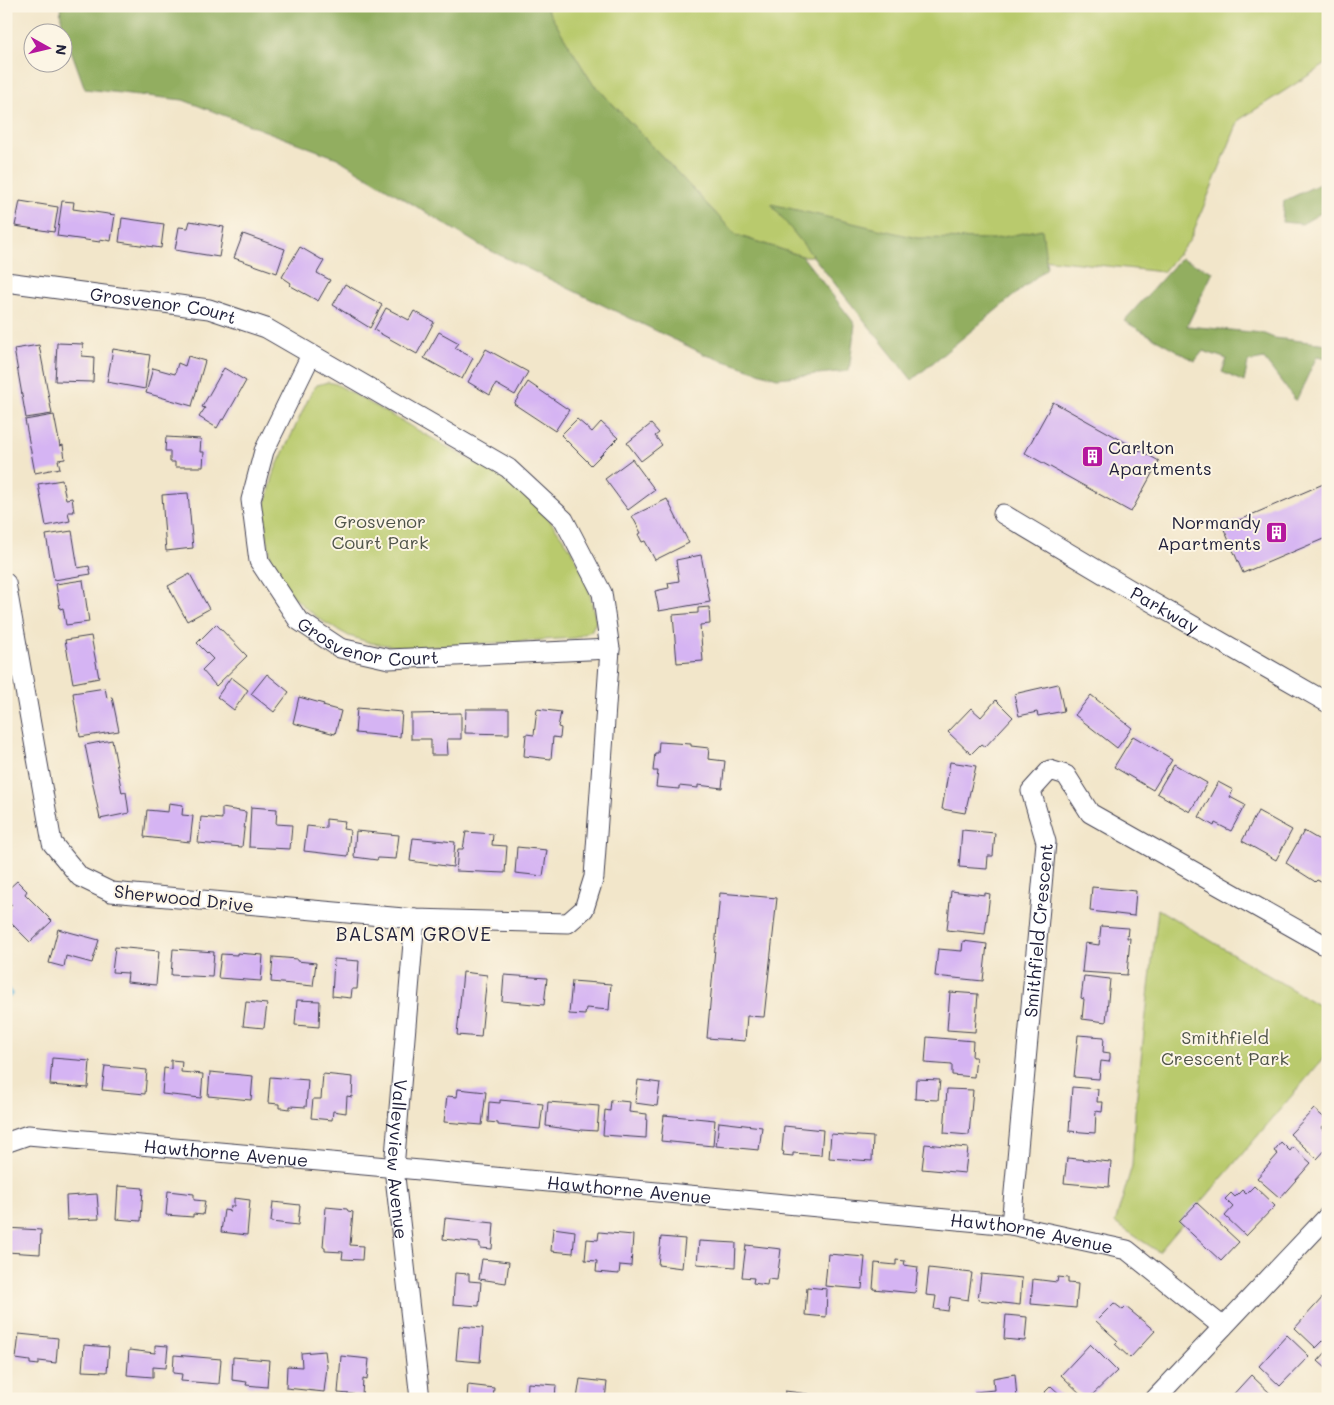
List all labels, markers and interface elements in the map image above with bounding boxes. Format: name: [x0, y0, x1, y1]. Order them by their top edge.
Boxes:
north arrow: [22, 22, 72, 72]
text: N: [51, 43, 72, 56]
street label: Grosvenor Court: [88, 281, 240, 329]
place label: Carlton Apartments: [1108, 435, 1212, 480]
building icon: Carlton Apartments: [1080, 445, 1104, 469]
park label: Grosvenor Court Park: [332, 509, 428, 554]
place label: Normandy Apartments: [1157, 510, 1261, 555]
building icon: Normandy Apartments: [1265, 520, 1289, 544]
street label: Parkway: [1126, 580, 1204, 639]
street label: Grosvenor Court: [293, 611, 439, 671]
street label: Smithfield Crescent: [1018, 842, 1058, 1018]
street label: Sherwood Drive: [113, 879, 255, 917]
district label: BALSAM GROVE: [336, 921, 492, 946]
park label: Smithfield Crescent Park: [1161, 1025, 1289, 1070]
street label: Valleyview Avenue: [382, 1078, 414, 1240]
street label: Hawthorne Avenue: [143, 1133, 309, 1172]
street label: Hawthorne Avenue: [546, 1170, 713, 1209]
street label: Hawthorne Avenue: [949, 1207, 1115, 1259]

